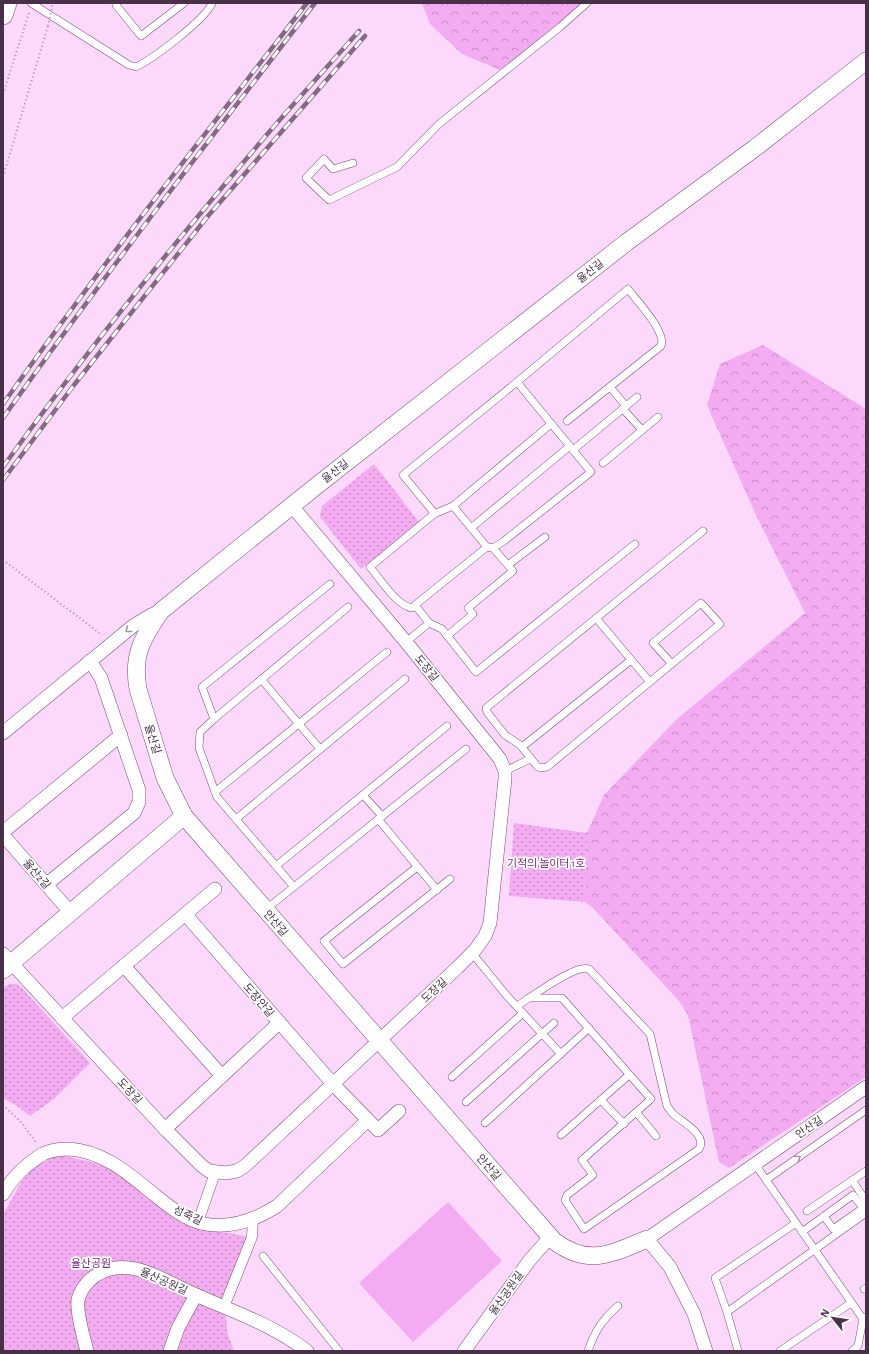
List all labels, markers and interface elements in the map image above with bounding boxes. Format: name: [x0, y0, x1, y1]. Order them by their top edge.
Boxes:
street label: 율산길: [575, 258, 606, 285]
street label: 율산길: [320, 458, 351, 485]
one-way arrow: [125, 625, 132, 632]
street label: 도장길: [413, 653, 440, 684]
street label: 율산길: [143, 723, 162, 755]
street label: 율산2길: [21, 857, 52, 891]
park label: 기적의 놀이터 1호: [507, 858, 585, 869]
street label: 안산길: [262, 908, 290, 938]
street label: 도장길: [419, 976, 449, 1005]
street label: 도장안길: [241, 981, 276, 1019]
street label: 도장길: [115, 1076, 144, 1106]
street label: 안산길: [794, 1114, 825, 1141]
street label: 안산길: [475, 1152, 503, 1182]
one-way arrow: [793, 1156, 800, 1163]
street label: 성죽길: [172, 1204, 204, 1227]
park label: 율산공원: [71, 1258, 111, 1269]
street label: 율산공원길: [138, 1266, 189, 1297]
street label: 율산공원길: [487, 1269, 525, 1317]
north arrow: [813, 1298, 853, 1338]
text: N: [818, 1307, 831, 1319]

